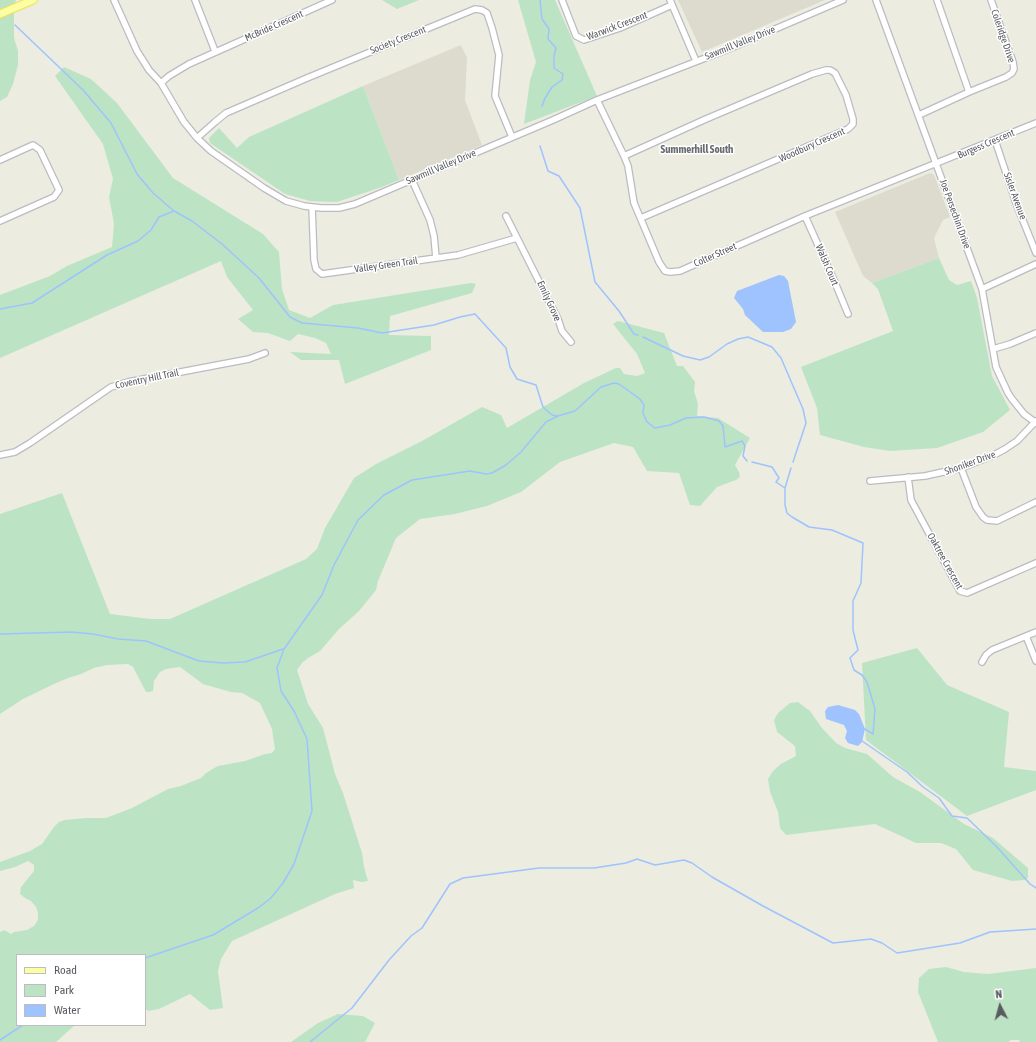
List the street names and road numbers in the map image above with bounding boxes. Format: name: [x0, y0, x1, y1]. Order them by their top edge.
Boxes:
street label: McBride Crescent: [243, 8, 305, 44]
street label: Coleridge Drive: [988, 8, 1018, 64]
street label: Warwick Crescent: [585, 9, 649, 43]
street label: Society Crescent: [368, 23, 428, 57]
street label: Sawmill Valley Drive: [703, 23, 777, 63]
street label: Woodbury Crescent: [777, 125, 847, 165]
street label: Burgess Crescent: [956, 127, 1016, 161]
street label: Sawmill Valley Drive: [404, 147, 478, 187]
street label: Sisler Avenue: [1001, 171, 1029, 221]
street label: Joe Persechini Drive: [937, 178, 973, 250]
street label: Colter Street: [692, 240, 738, 270]
street label: Walsh Court: [813, 243, 841, 287]
street label: Valley Green Trail: [353, 255, 419, 275]
street label: Emily Grove: [534, 279, 564, 323]
street label: Coventry Hill Trail: [114, 366, 180, 392]
street label: Shoniker Drive: [943, 448, 997, 478]
street label: Oaktree Crescent: [925, 531, 965, 591]

